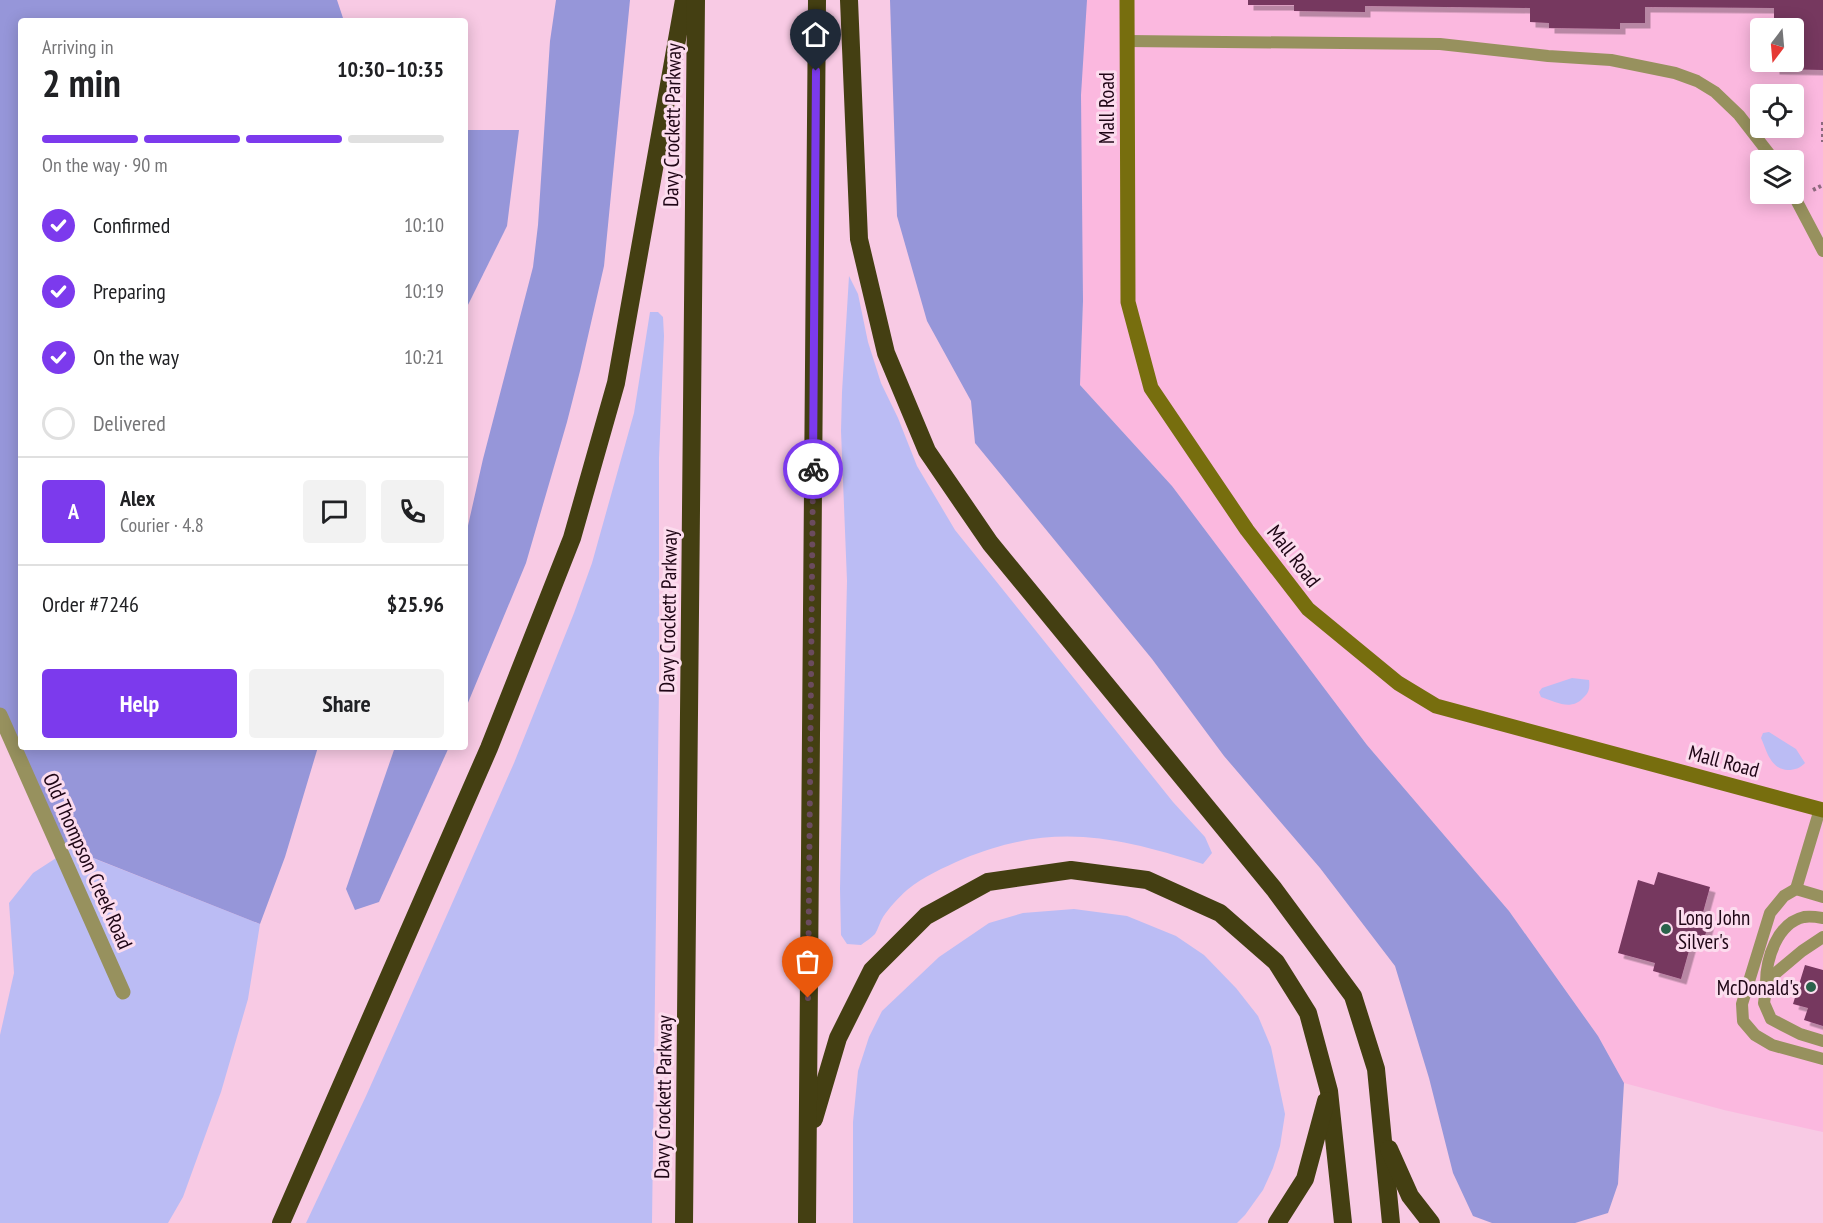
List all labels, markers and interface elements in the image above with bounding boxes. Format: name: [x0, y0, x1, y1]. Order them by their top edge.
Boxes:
pin: [790, 9, 841, 71]
icon: home: [799, 18, 832, 51]
north arrow: [1750, 18, 1804, 72]
map controls: [1750, 18, 1804, 204]
text: Arriving in: [42, 34, 114, 60]
street label: Davy Crockett Parkway: [657, 43, 687, 207]
text: 10:30–10:35: [337, 55, 444, 83]
text: 2 min: [42, 57, 121, 108]
street label: Mall Road: [1093, 72, 1120, 144]
button: locate: [1750, 84, 1804, 138]
button: layers: [1750, 150, 1804, 204]
text: On the way · 90 m: [42, 152, 168, 178]
icon: check: [42, 209, 75, 242]
text: Confirmed: [93, 211, 170, 239]
text: 10:10: [404, 212, 444, 238]
icon: check: [42, 275, 75, 308]
text: Preparing: [93, 277, 166, 305]
text: 10:19: [404, 278, 444, 304]
icon: check: [42, 341, 75, 374]
text: On the way: [93, 343, 179, 371]
text: 10:21: [404, 344, 444, 370]
text: Delivered: [93, 409, 166, 437]
courier: [783, 439, 843, 499]
icon: bike: [797, 453, 830, 486]
button: chat: [303, 480, 366, 543]
button: phone: [381, 480, 444, 543]
text: Alex: [120, 484, 155, 512]
text: A: [68, 497, 79, 525]
text: Courier · 4.8: [120, 512, 204, 538]
street label: Mall Road: [1261, 519, 1327, 593]
street label: Davy Crockett Parkway: [653, 529, 683, 693]
text: Order #7246: [42, 590, 139, 618]
text: $25.96: [387, 590, 444, 618]
button: Help: [42, 669, 237, 738]
button: Share: [249, 669, 444, 738]
street label: Mall Road: [1686, 739, 1762, 783]
street label: Old Thompson Creek Road: [37, 769, 139, 953]
place label: Long John Silver's: [1678, 904, 1750, 955]
marker: Long John Silver's: [1659, 922, 1673, 936]
pin: [782, 936, 833, 998]
icon: bag: [791, 945, 824, 978]
place label: McDonald's: [1717, 974, 1799, 1001]
marker: McDonald's: [1804, 980, 1818, 994]
street label: Davy Crockett Parkway: [648, 1015, 678, 1179]

